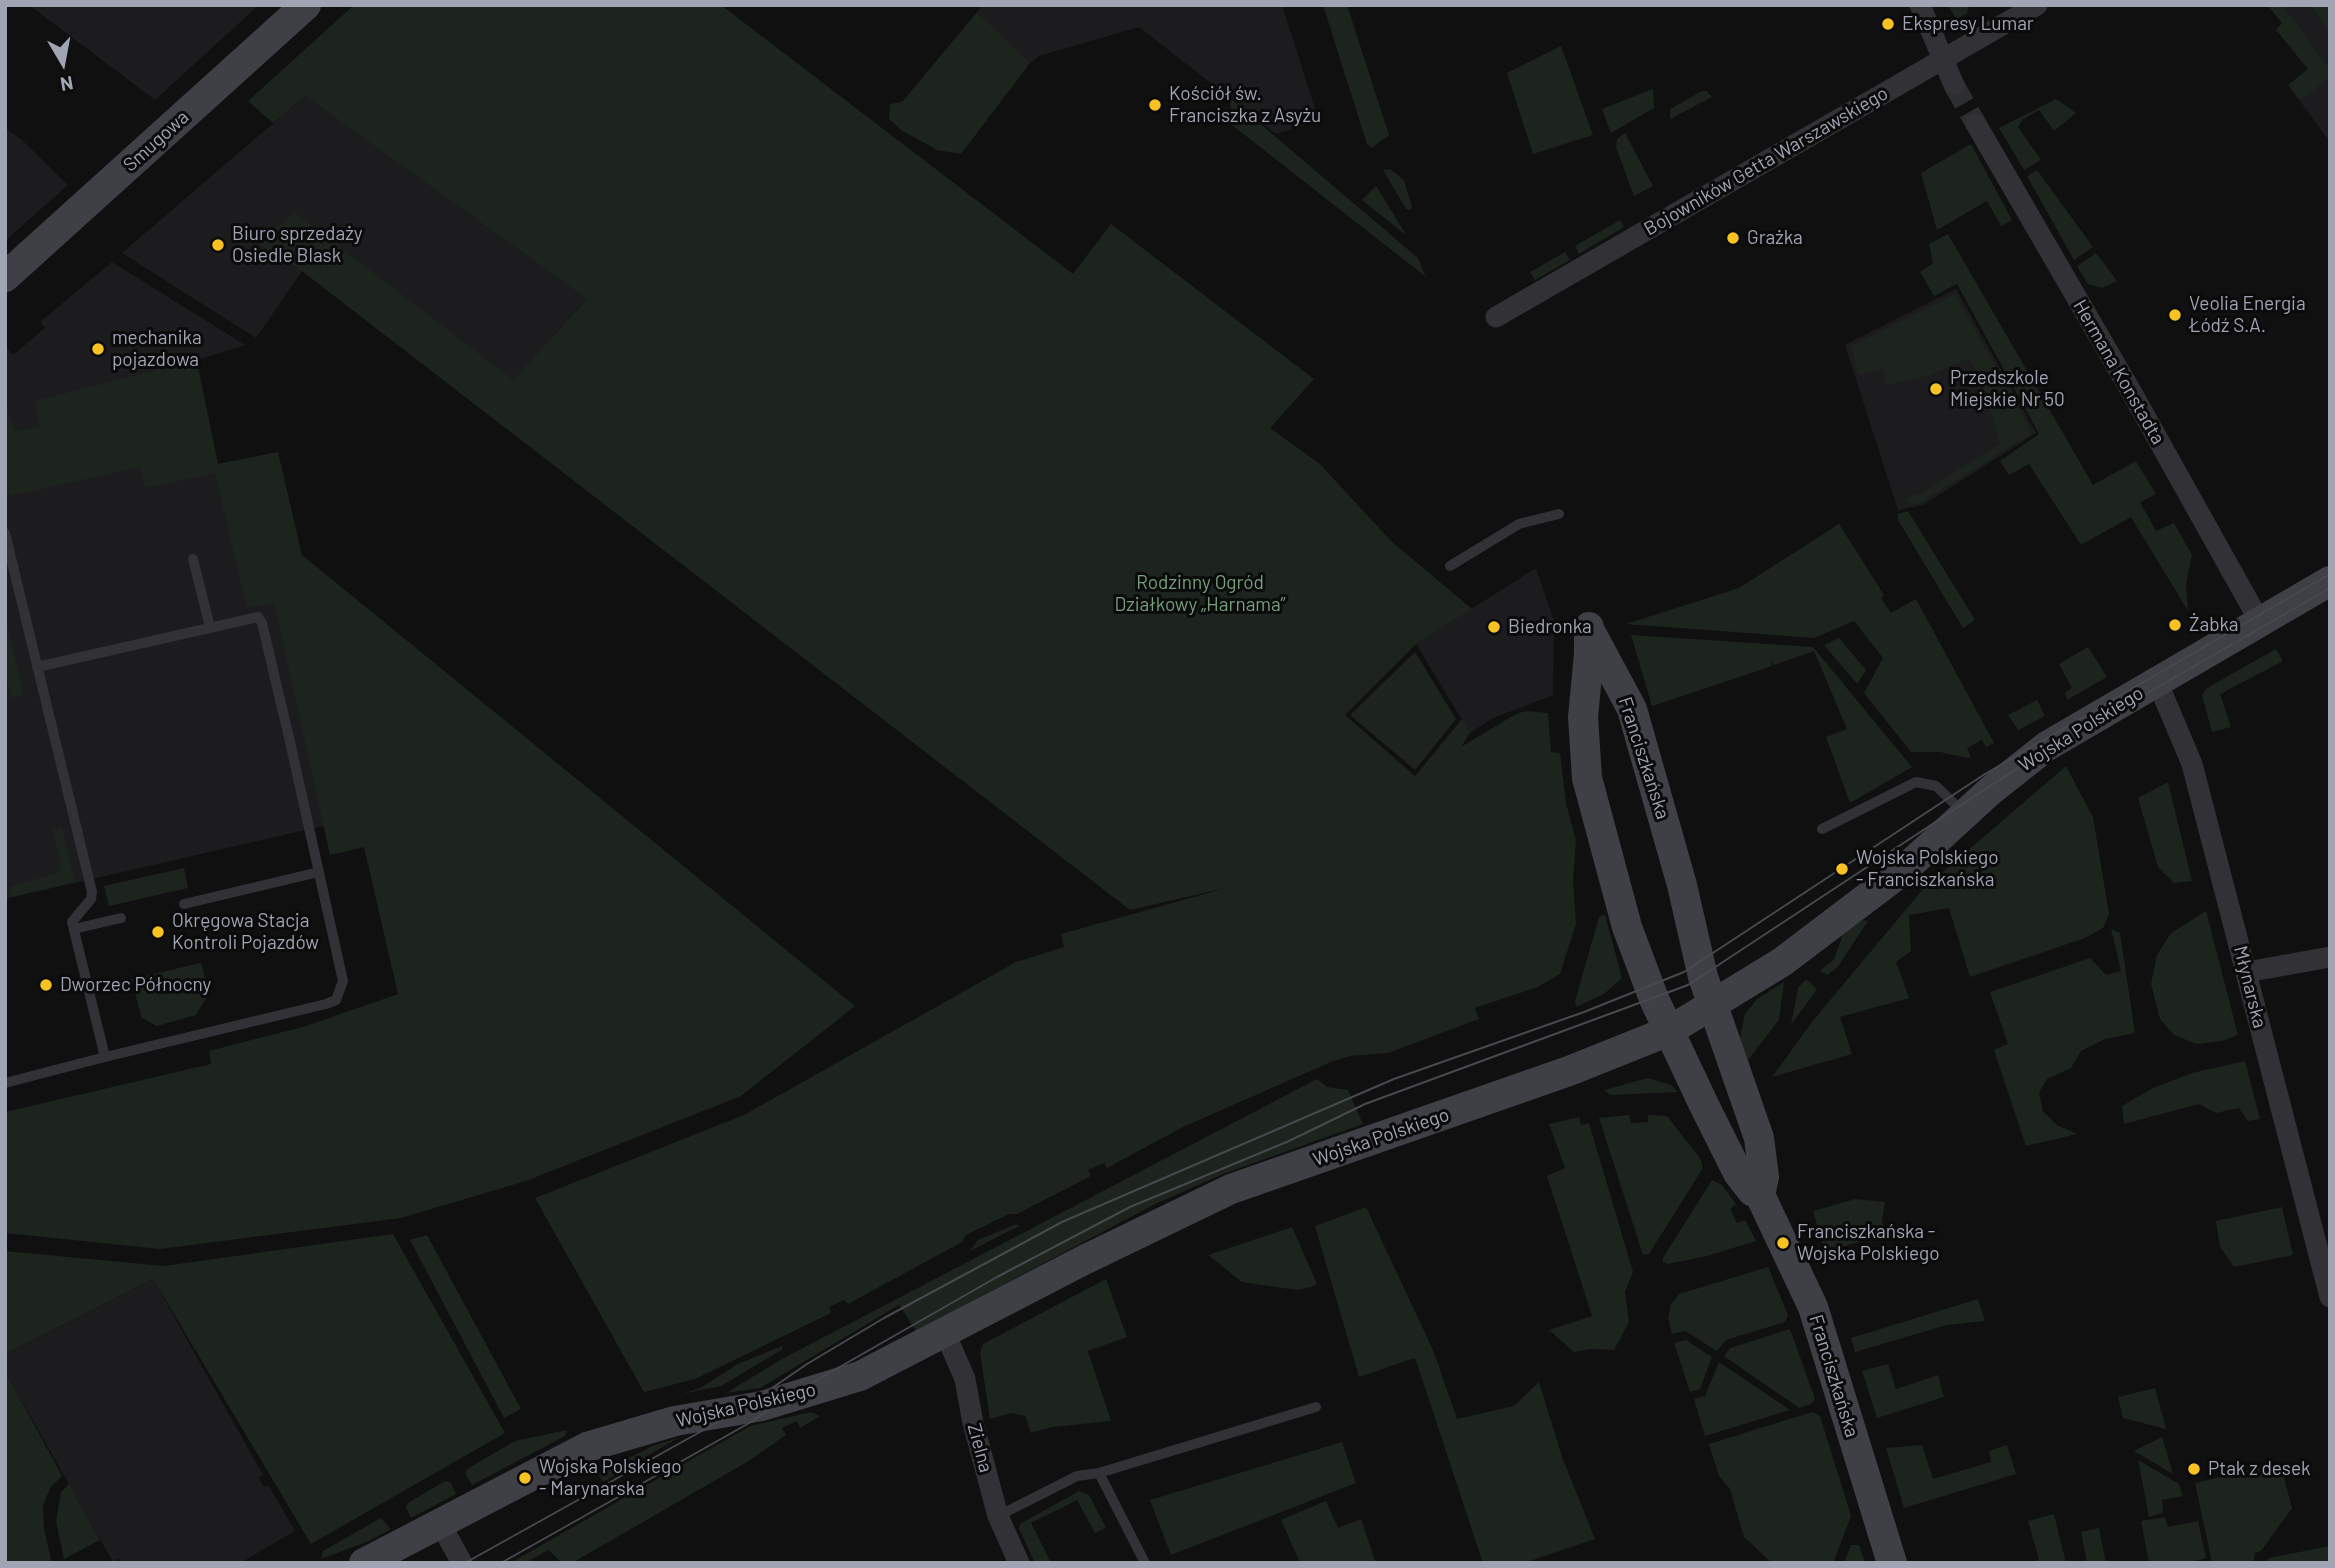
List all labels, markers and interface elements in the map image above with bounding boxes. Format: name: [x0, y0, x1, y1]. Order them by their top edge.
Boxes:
place label: Ekspresy Lumar: [1902, 13, 2034, 35]
marker: Ekspresy Lumar: [1880, 16, 1896, 32]
north arrow: [28, 28, 98, 98]
text: N: [59, 72, 75, 97]
street label: Bojowników Getta Warszawskiego: [1640, 82, 1892, 240]
place label: Kościół św. Franciszka z Asyżu: [1169, 83, 1321, 127]
marker: Kościół św. Franciszka z Asyżu: [1147, 97, 1163, 113]
street label: Smugowa: [119, 106, 193, 176]
place label: Biuro sprzedaży Osiedle Blask: [232, 223, 362, 267]
place label: Grażka: [1747, 227, 1803, 249]
marker: Grażka: [1725, 230, 1741, 246]
marker: Biuro sprzedaży Osiedle Blask: [210, 237, 226, 253]
place label: Veolia Energia Łódź S.A.: [2189, 293, 2306, 337]
street label: Hermana Konstadta: [2068, 296, 2170, 448]
marker: Veolia Energia Łódź S.A.: [2167, 307, 2183, 323]
place label: mechanika pojazdowa: [112, 327, 202, 371]
marker: mechanika pojazdowa: [90, 341, 106, 357]
place label: Przedszkole Miejskie Nr 50: [1950, 367, 2065, 411]
marker: Przedszkole Miejskie Nr 50: [1928, 381, 1944, 397]
park label: Rodzinny Ogród Działkowy „Harnama”: [1114, 572, 1286, 616]
place label: Żabka: [2189, 614, 2239, 636]
place label: Biedronka: [1508, 616, 1592, 638]
marker: Żabka: [2167, 617, 2183, 633]
marker: Biedronka: [1486, 619, 1502, 635]
street label: Wojska Polskiego: [2015, 682, 2147, 776]
street label: Franciszkańska: [1614, 694, 1674, 822]
place label: Wojska Polskiego - Franciszkańska: [1856, 847, 1999, 891]
marker: Wojska Polskiego - Franciszkańska: [1834, 861, 1850, 877]
place label: Okręgowa Stacja Kontroli Pojazdów: [172, 910, 319, 954]
marker: Okręgowa Stacja Kontroli Pojazdów: [150, 924, 166, 940]
street label: Młynarska: [2229, 944, 2271, 1030]
place label: Dworzec Północny: [60, 974, 211, 996]
marker: Dworzec Północny: [38, 977, 54, 993]
street label: Wojska Polskiego: [1310, 1103, 1452, 1171]
place label: Franciszkańska - Wojska Polskiego: [1797, 1221, 1940, 1265]
marker: Franciszkańska - Wojska Polskiego: [1775, 1235, 1791, 1251]
street label: Franciszkańska: [1805, 1312, 1863, 1440]
street label: Wojska Polskiego: [674, 1378, 818, 1432]
street label: Zielna: [963, 1421, 997, 1475]
place label: Wojska Polskiego - Marynarska: [539, 1456, 682, 1500]
place label: Ptak z desek: [2208, 1458, 2311, 1480]
marker: Ptak z desek: [2186, 1461, 2202, 1477]
marker: Wojska Polskiego - Marynarska: [517, 1470, 533, 1486]

